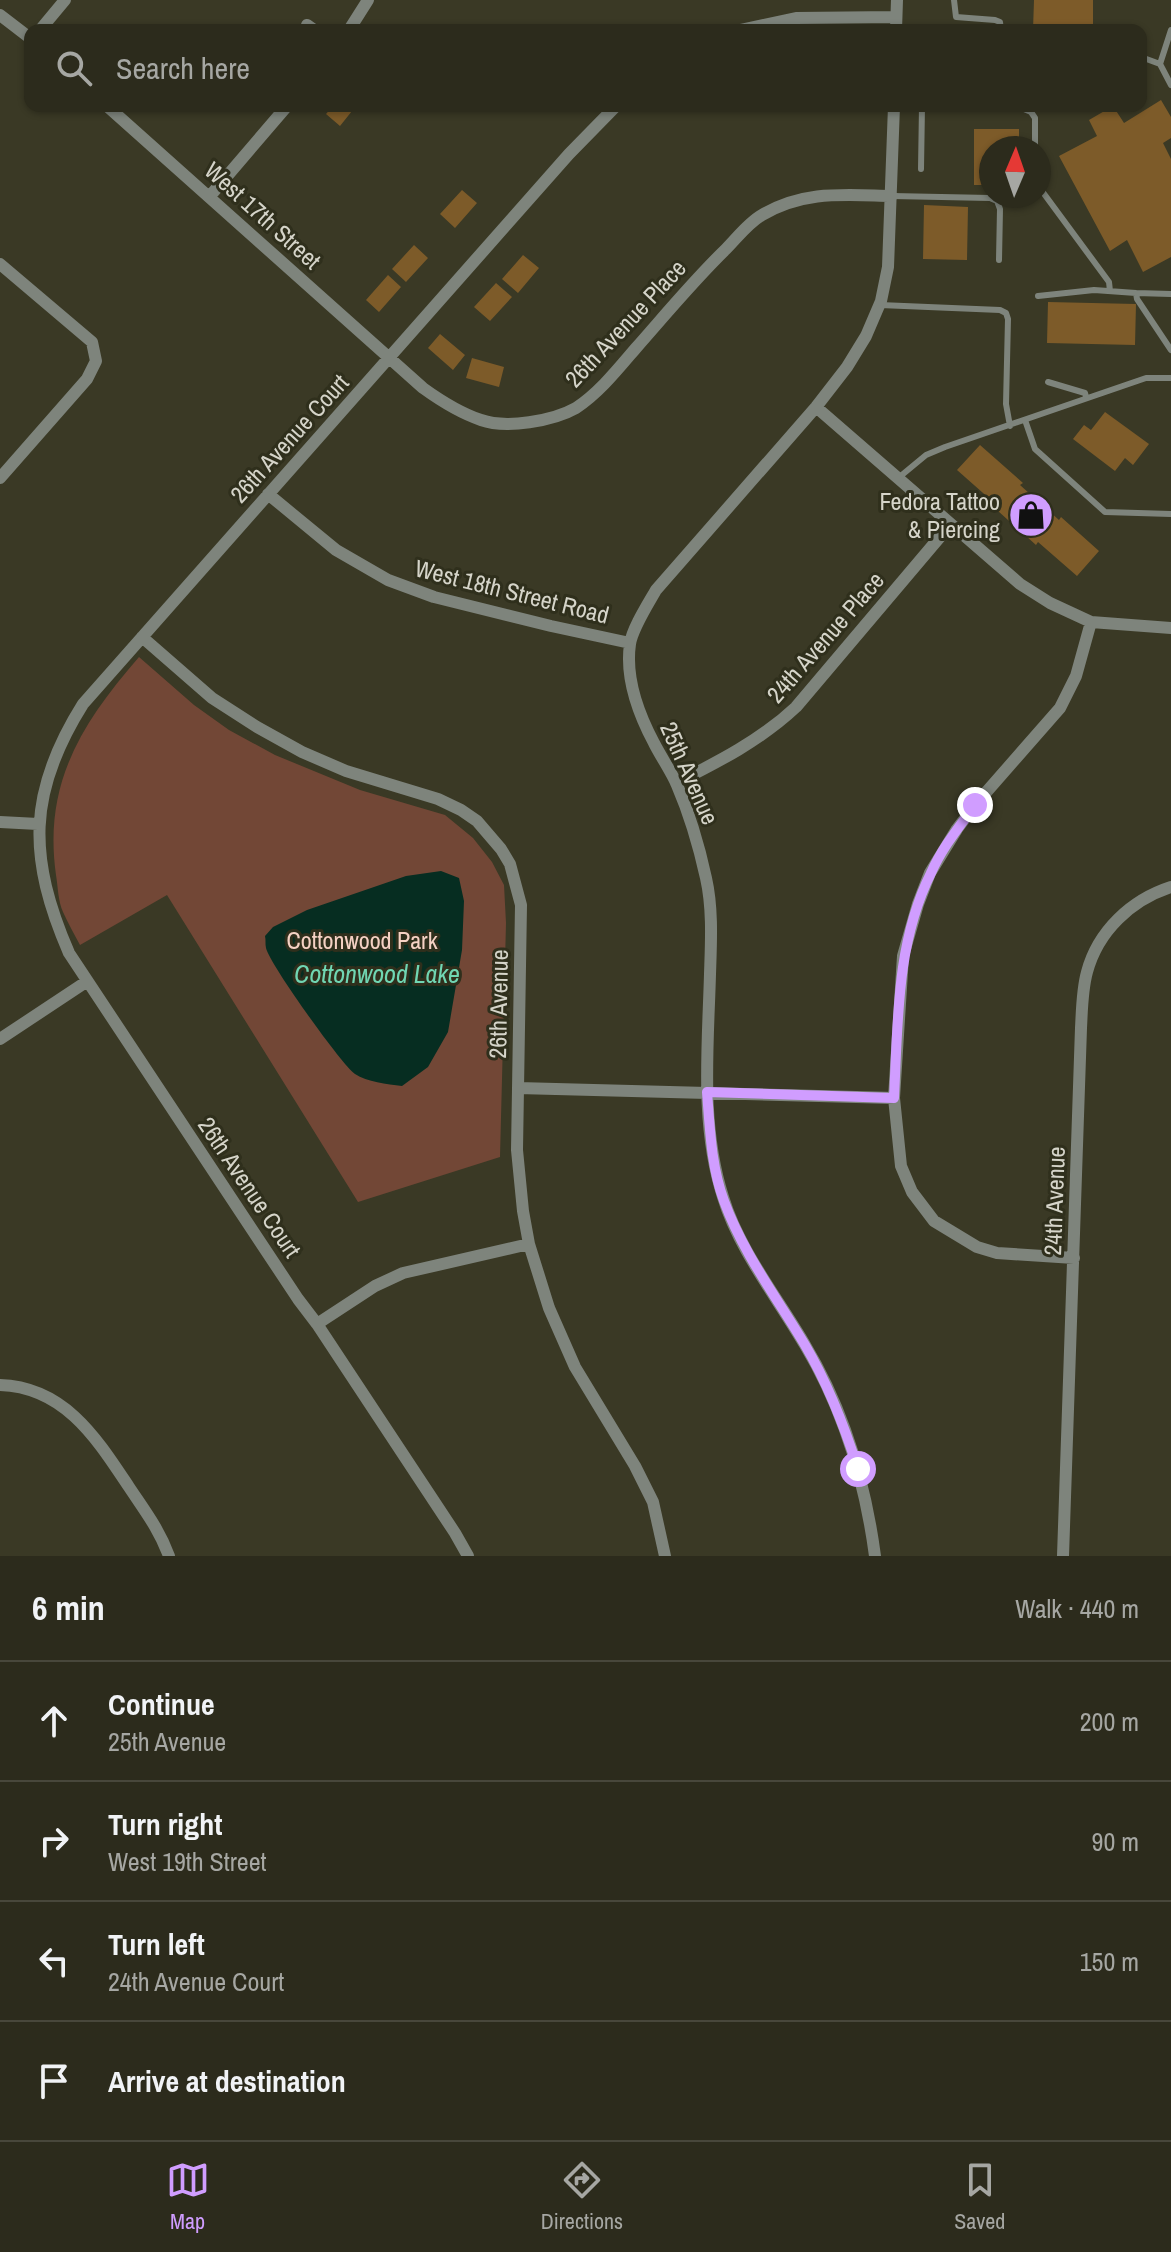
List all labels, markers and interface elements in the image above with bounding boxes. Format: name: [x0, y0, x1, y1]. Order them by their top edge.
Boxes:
search box: [24, 24, 1147, 112]
icon: search: [52, 46, 96, 90]
text: Search here: [116, 48, 250, 88]
north arrow: [979, 136, 1051, 208]
street label: West 17th Street: [198, 154, 328, 276]
street label: 26th Avenue Place: [557, 252, 693, 394]
street label: 26th Avenue Court: [223, 366, 356, 509]
place label: Fedora Tattoo & Piercing: [879, 485, 1000, 545]
shop icon: Fedora Tattoo & Piercing: [1007, 491, 1055, 539]
street label: West 18th Street Road: [412, 551, 612, 631]
street label: 24th Avenue Place: [759, 565, 891, 709]
street label: 25th Avenue: [653, 717, 727, 829]
route end: [957, 787, 993, 823]
park label: Cottonwood Park: [287, 924, 438, 956]
street label: 26th Avenue: [481, 949, 515, 1059]
water label: Cottonwood Lake: [294, 956, 460, 991]
street label: 26th Avenue Court: [191, 1111, 309, 1264]
street label: 24th Avenue: [1036, 1146, 1072, 1256]
route start: [840, 1451, 876, 1487]
text: 6 min: [32, 1585, 105, 1631]
text: Walk · 440 m: [1015, 1591, 1139, 1626]
text: Continue: [108, 1684, 215, 1724]
icon: ahead: [32, 1699, 76, 1743]
text: 200 m: [1080, 1704, 1139, 1739]
text: 25th Avenue: [108, 1724, 226, 1759]
text: Turn right: [108, 1804, 222, 1844]
icon: right: [32, 1819, 76, 1863]
text: 90 m: [1092, 1824, 1139, 1859]
text: West 19th Street: [108, 1844, 266, 1879]
text: Turn left: [108, 1924, 205, 1964]
icon: left: [32, 1939, 76, 1983]
text: 150 m: [1080, 1944, 1139, 1979]
text: 24th Avenue Court: [108, 1964, 284, 1999]
icon: arrive: [32, 2059, 76, 2103]
text: Arrive at destination: [108, 2061, 346, 2101]
tab: Map: [166, 2158, 210, 2236]
tab: Directions: [541, 2158, 623, 2236]
tab: Saved: [954, 2158, 1005, 2236]

